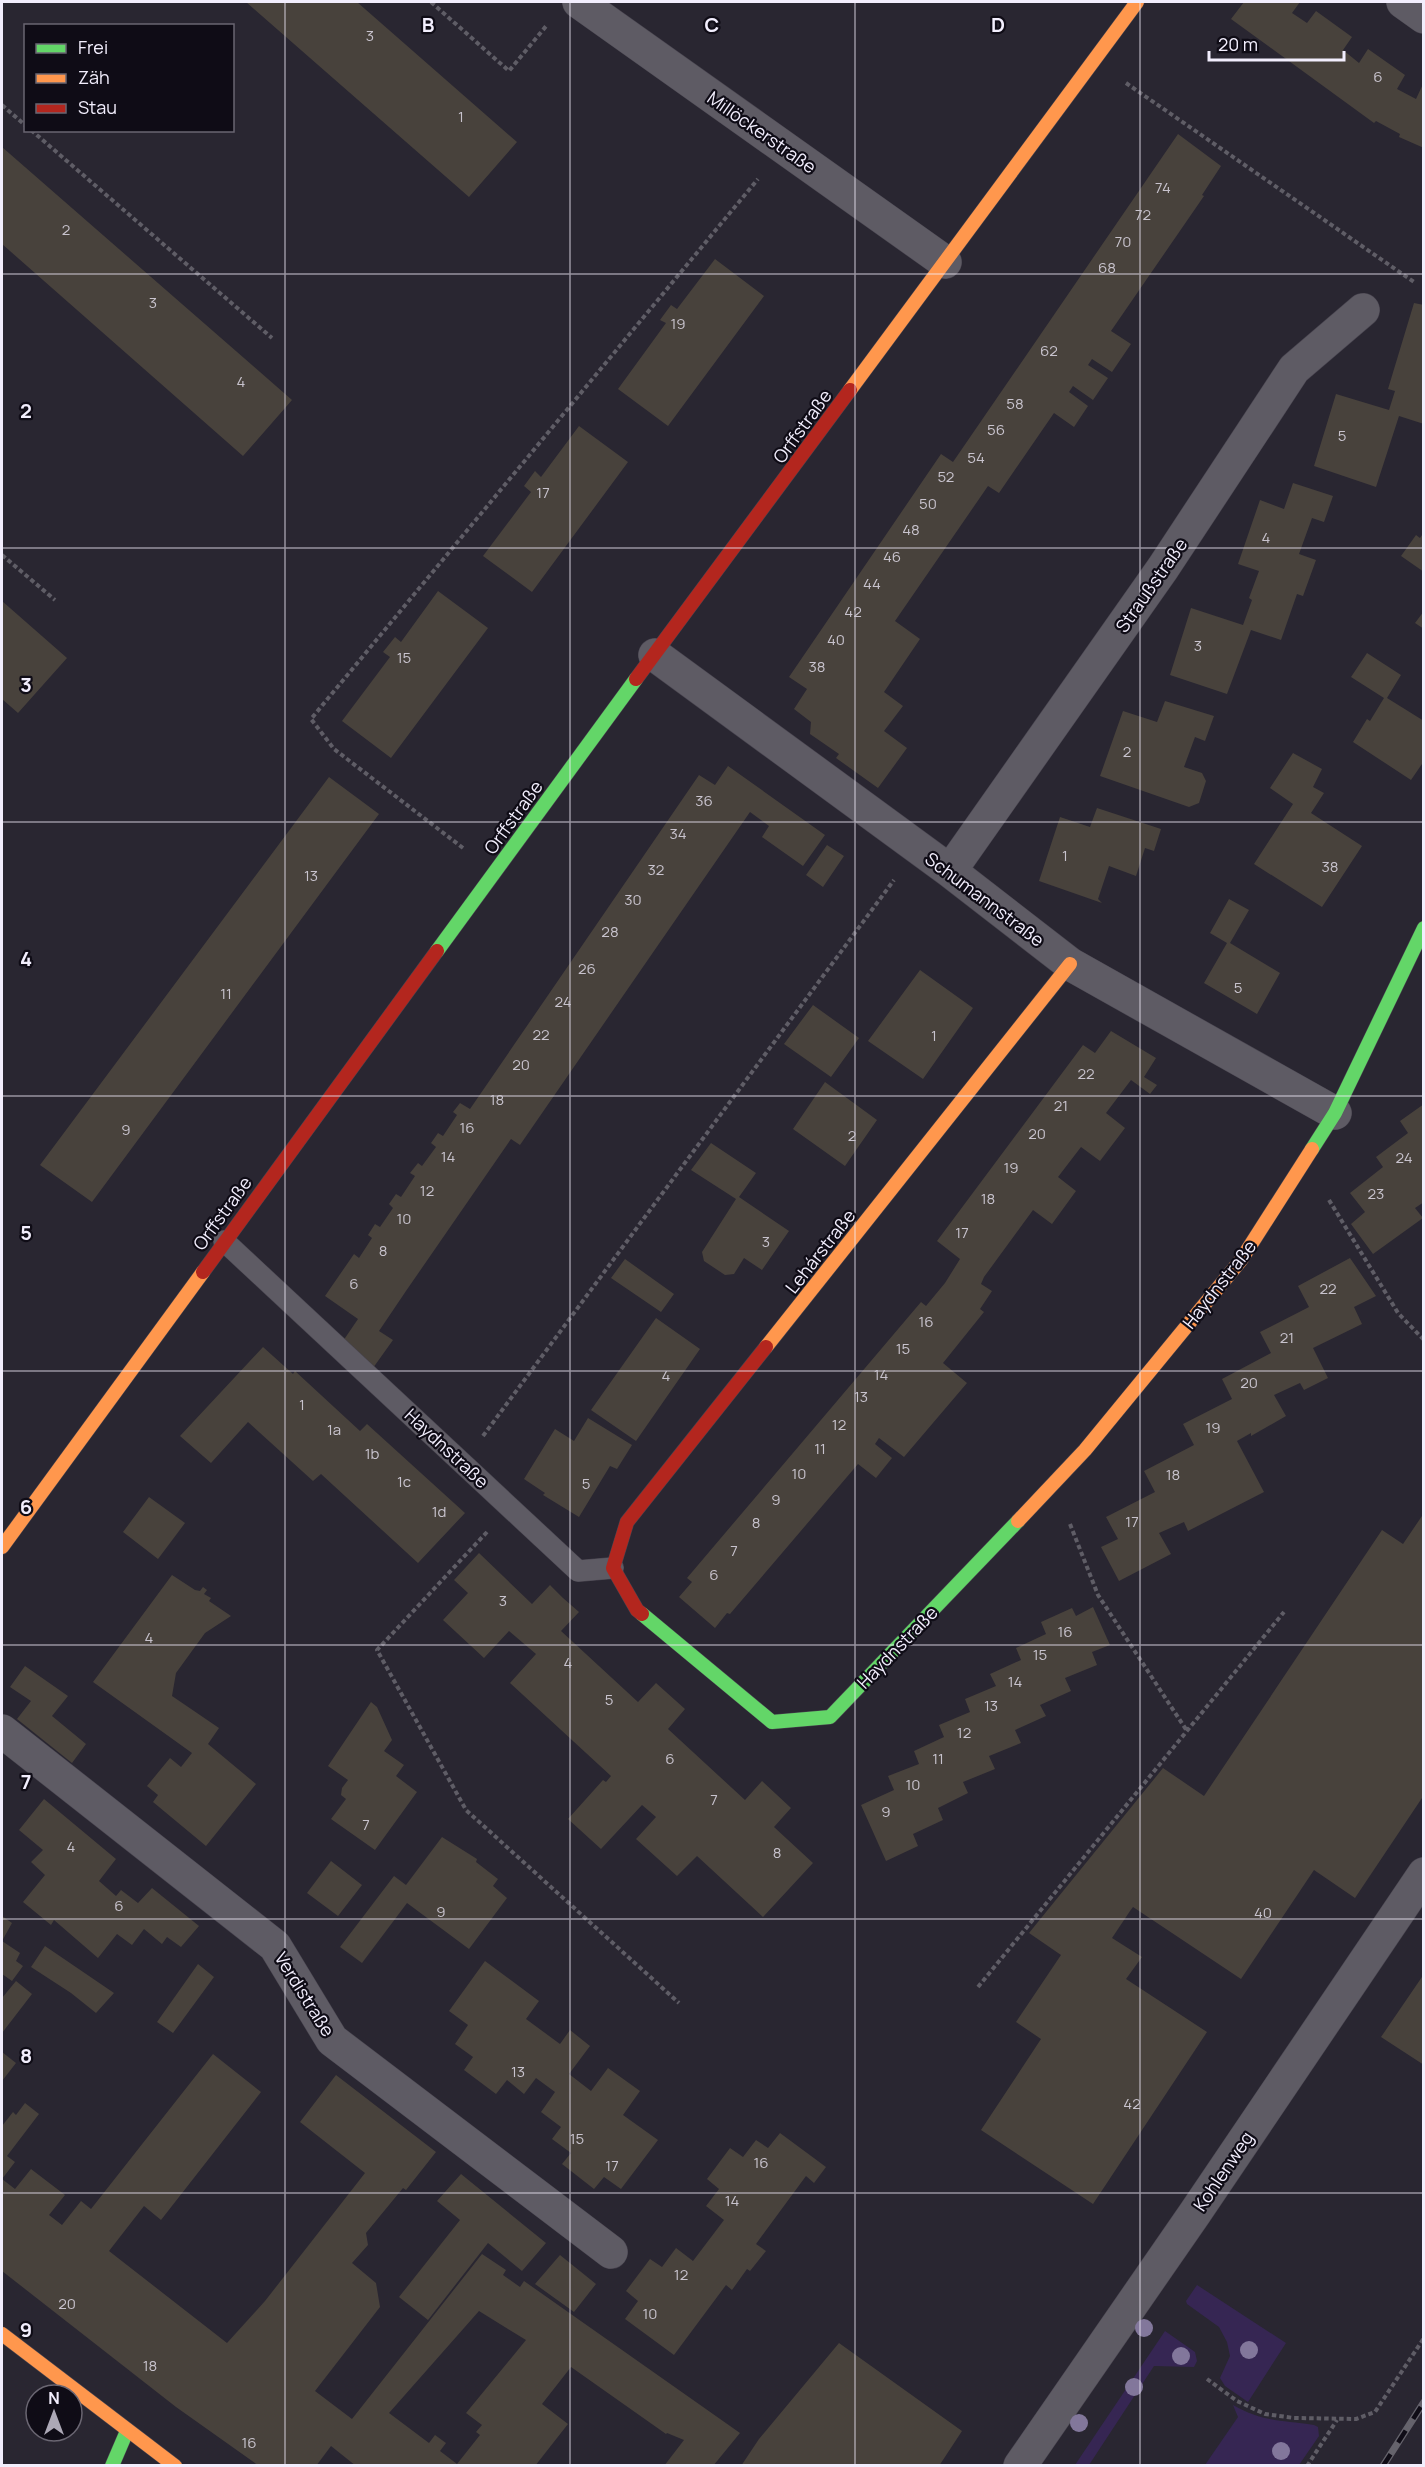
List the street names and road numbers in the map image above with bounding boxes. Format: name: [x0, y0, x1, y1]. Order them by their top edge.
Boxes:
street label: Millöckerstraße: [703, 86, 821, 178]
street label: Orffstraße: [767, 384, 837, 468]
street label: Straußstraße: [1110, 533, 1192, 637]
street label: Orffstraße: [478, 775, 548, 859]
street label: Schumannstraße: [921, 846, 1049, 952]
street label: Orffstraße: [187, 1171, 257, 1255]
street label: Lehárstraße: [780, 1204, 860, 1298]
street label: Haydnstraße: [1177, 1235, 1261, 1333]
street label: Haydnstraße: [400, 1403, 494, 1493]
street label: Haydnstraße: [851, 1600, 943, 1694]
street label: Verdistraße: [269, 1947, 341, 2041]
street label: Kohlenweg: [1188, 2127, 1258, 2215]

